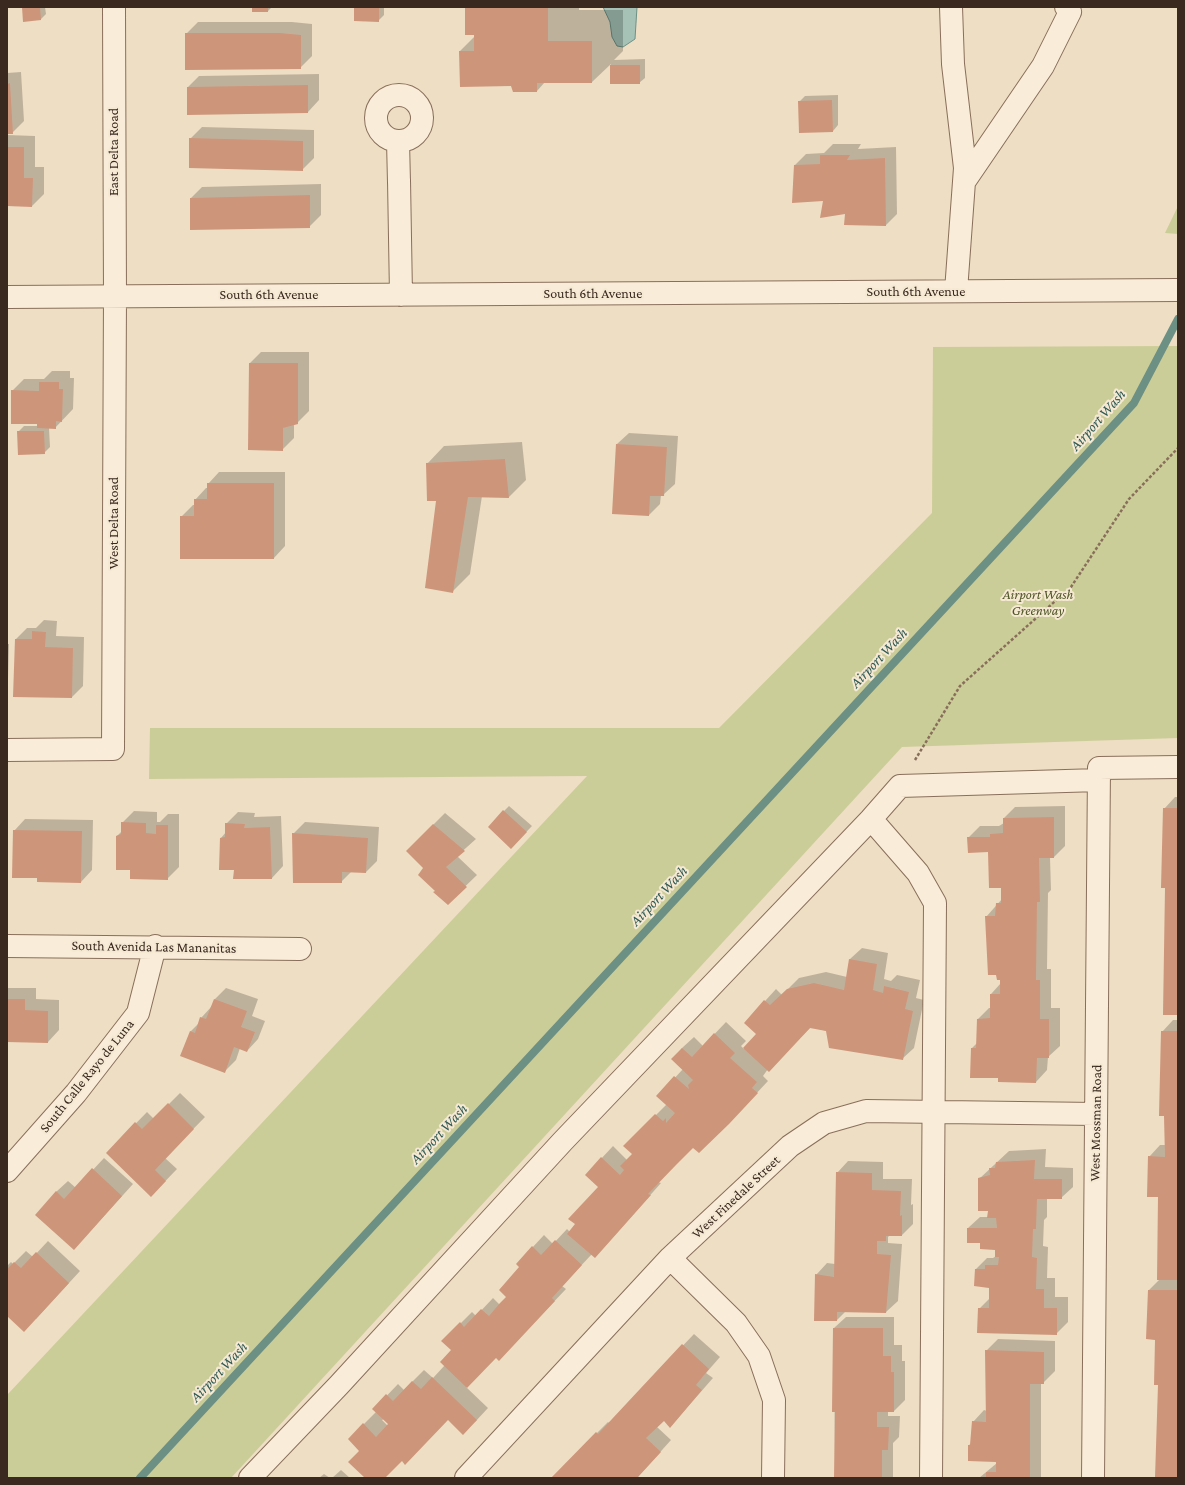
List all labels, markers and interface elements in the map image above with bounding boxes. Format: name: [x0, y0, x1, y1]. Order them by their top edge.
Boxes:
street label: East Delta Road: [106, 108, 122, 196]
street label: South 6th Avenue: [867, 284, 965, 300]
street label: South 6th Avenue: [544, 286, 642, 302]
street label: South 6th Avenue: [220, 287, 318, 303]
water label: Airport Wash: [1066, 386, 1130, 454]
street label: West Delta Road: [106, 477, 122, 569]
park label: Airport Wash Greenway: [1003, 587, 1073, 620]
water label: Airport Wash: [847, 624, 911, 692]
water label: Airport Wash: [627, 862, 691, 930]
street label: South Avenida Las Mananitas: [71, 937, 237, 957]
street label: South Calle Rayo de Luna: [36, 1016, 138, 1136]
street label: West Mossman Road: [1087, 1064, 1105, 1182]
water label: Airport Wash: [407, 1100, 471, 1168]
street label: West Finedale Street: [688, 1152, 784, 1242]
water label: Airport Wash: [187, 1338, 251, 1406]

